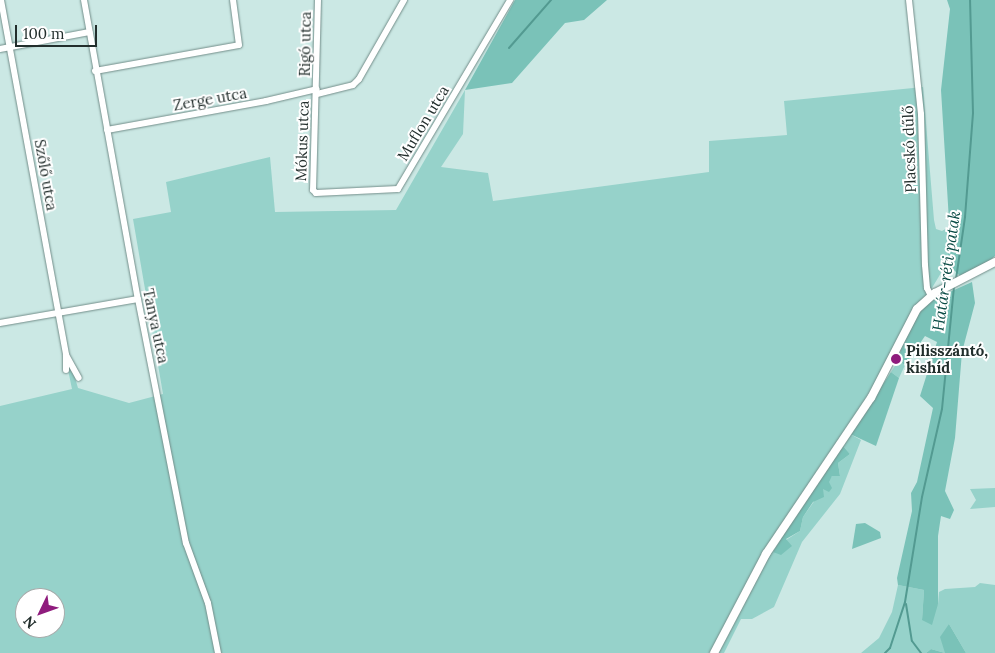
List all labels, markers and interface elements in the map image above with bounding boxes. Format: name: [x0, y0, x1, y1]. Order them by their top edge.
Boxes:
street label: Rigó utca: [295, 11, 315, 77]
scale bar: [18, 15, 100, 47]
text: 100 m: [23, 24, 64, 43]
street label: Muflon utca: [394, 82, 452, 164]
street label: Zerge utca: [172, 84, 248, 114]
street label: Mókus utca: [292, 100, 312, 182]
street label: Placskó dűlő: [898, 105, 920, 193]
street label: Szőlő utca: [31, 138, 61, 212]
water label: Határ-réti patak: [928, 210, 964, 332]
street label: Tanya utca: [139, 287, 173, 365]
place label: Pilisszántó, kishíd: [906, 341, 988, 376]
marker: Pilisszántó, kishíd: [890, 353, 902, 365]
north arrow: [15, 588, 65, 638]
text: N: [19, 612, 40, 632]

